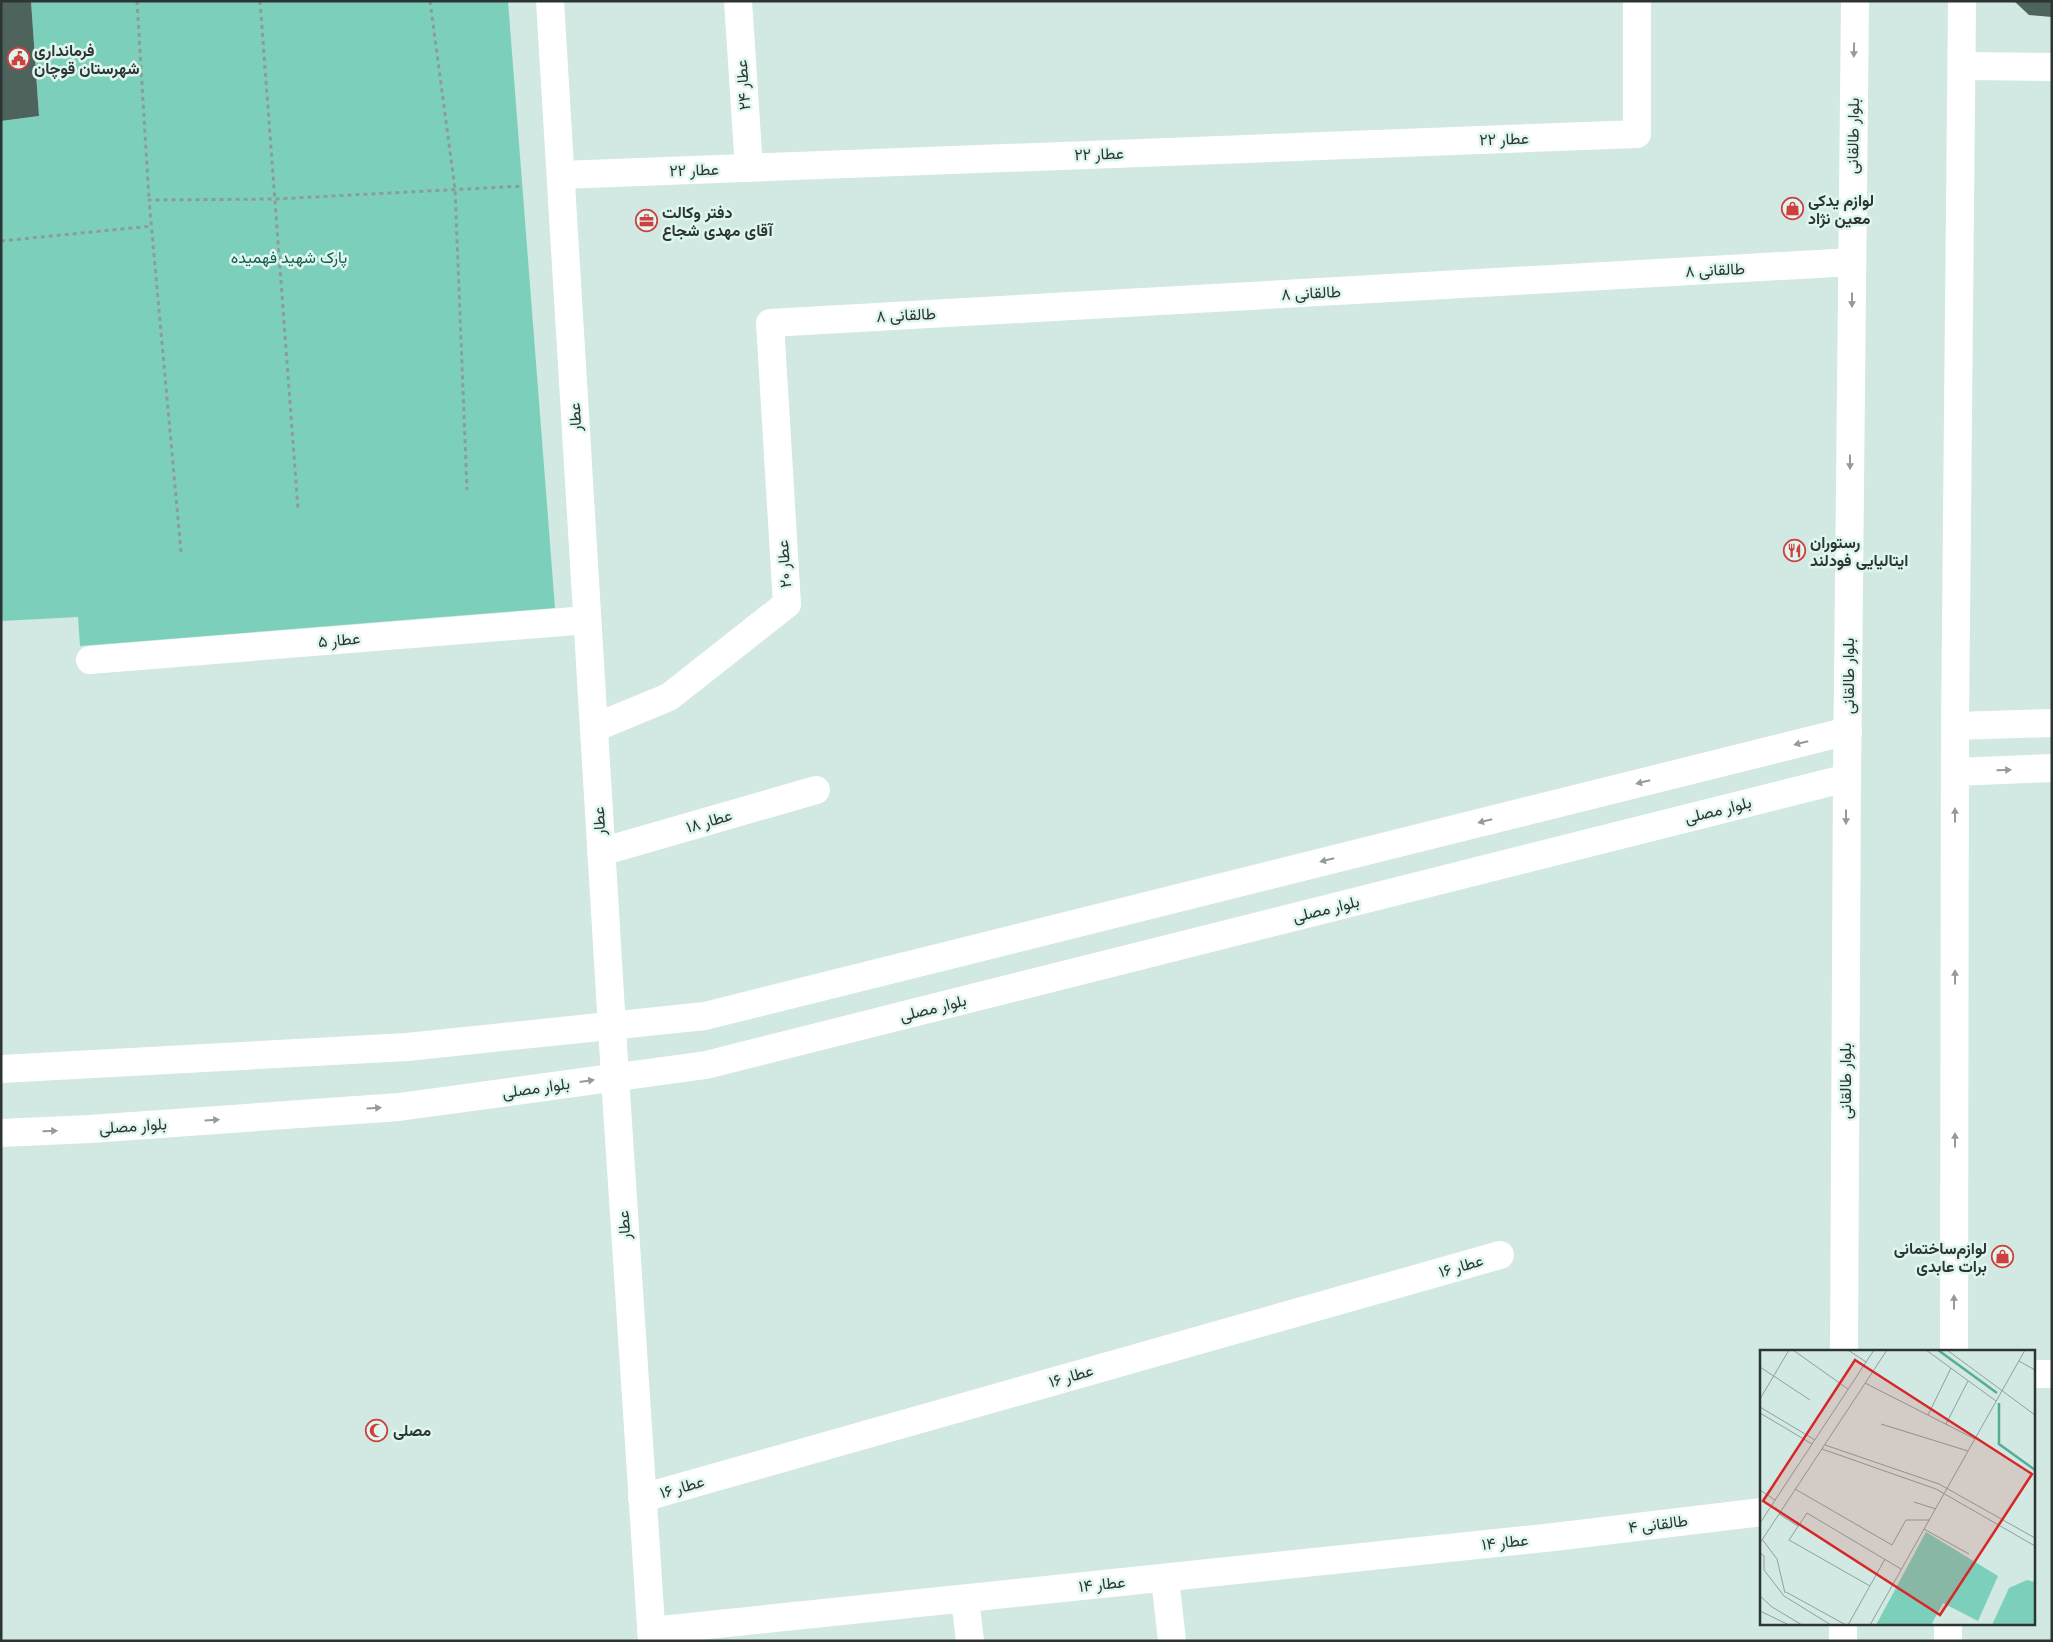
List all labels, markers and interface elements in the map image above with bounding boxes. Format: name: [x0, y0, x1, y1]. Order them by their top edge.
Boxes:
place label: فرمانداری شهرستان قوچان: [34, 40, 140, 80]
one-way arrow: [1850, 42, 1858, 58]
public building icon: فرمانداری شهرستان قوچان: [6, 47, 30, 71]
street label: عطار ۲۴: [731, 59, 755, 111]
street label: بلوار طالقانی: [1842, 98, 1864, 174]
street label: عطار ۲۲: [1479, 128, 1529, 150]
street label: عطار ۲۲: [1074, 143, 1124, 165]
street label: عطار ۲۲: [669, 159, 719, 181]
place label: لوازم یدکی معین نژاد: [1808, 190, 1874, 229]
shop icon: لوازم یدکی معین نژاد: [1780, 197, 1804, 221]
place label: دفتر وکالت آقای مهدی شجاع: [662, 202, 775, 241]
office icon: دفتر وکالت آقای مهدی شجاع: [634, 209, 658, 233]
park label: پارک شهید فهمیده: [231, 247, 347, 269]
street label: طالقانی ۸: [1685, 258, 1745, 282]
street label: طالقانی ۸: [1281, 281, 1341, 305]
one-way arrow: [1848, 292, 1856, 308]
street label: طالقانی ۸: [876, 303, 936, 327]
street label: عطار: [564, 402, 586, 433]
one-way arrow: [1846, 455, 1854, 471]
place label: رستوران ایتالیایی فودلند: [1810, 532, 1908, 571]
street label: عطار ۲۰: [772, 539, 796, 589]
restaurant icon: رستوران ایتالیایی فودلند: [1782, 539, 1806, 563]
street label: عطار ۵: [317, 628, 361, 652]
street label: بلوار طالقانی: [1838, 638, 1859, 714]
one-way arrow: [1793, 739, 1808, 747]
one-way arrow: [1996, 766, 2012, 774]
one-way arrow: [1635, 778, 1650, 786]
street label: بلوار مصلی: [1682, 792, 1754, 828]
street label: عطار ۱۸: [684, 804, 734, 838]
street label: عطار: [588, 806, 610, 837]
one-way arrow: [1951, 806, 1959, 822]
one-way arrow: [1842, 810, 1850, 826]
one-way arrow: [1478, 817, 1493, 825]
one-way arrow: [1320, 856, 1335, 864]
street label: بلوار مصلی: [1290, 891, 1362, 927]
one-way arrow: [1951, 969, 1959, 985]
street label: بلوار مصلی: [897, 990, 969, 1026]
street label: بلوار طالقانی: [1835, 1043, 1856, 1119]
street label: بلوار مصلی: [501, 1073, 571, 1103]
one-way arrow: [580, 1077, 596, 1085]
one-way arrow: [366, 1104, 382, 1112]
street label: بلوار مصلی: [98, 1113, 168, 1139]
one-way arrow: [204, 1116, 220, 1124]
one-way arrow: [42, 1126, 58, 1134]
one-way arrow: [1951, 1131, 1959, 1147]
street label: عطار: [613, 1210, 636, 1241]
place label: لوازم‌ساختمانی برات عابدی: [1894, 1238, 1987, 1277]
shop icon: لوازم‌ساختمانی برات عابدی: [1991, 1245, 2015, 1269]
street label: عطار ۱۶: [1436, 1250, 1486, 1282]
one-way arrow: [1951, 1294, 1959, 1310]
inset map: [1760, 1350, 2036, 1624]
street label: عطار ۱۶: [1046, 1360, 1096, 1392]
mosque icon: مصلی: [365, 1418, 389, 1442]
place label: مصلی: [393, 1420, 431, 1441]
street label: عطار ۱۶: [657, 1471, 707, 1503]
street label: طالقانی ۴: [1627, 1510, 1689, 1538]
street label: عطار ۱۴: [1481, 1529, 1529, 1555]
street label: عطار ۱۴: [1078, 1571, 1126, 1597]

